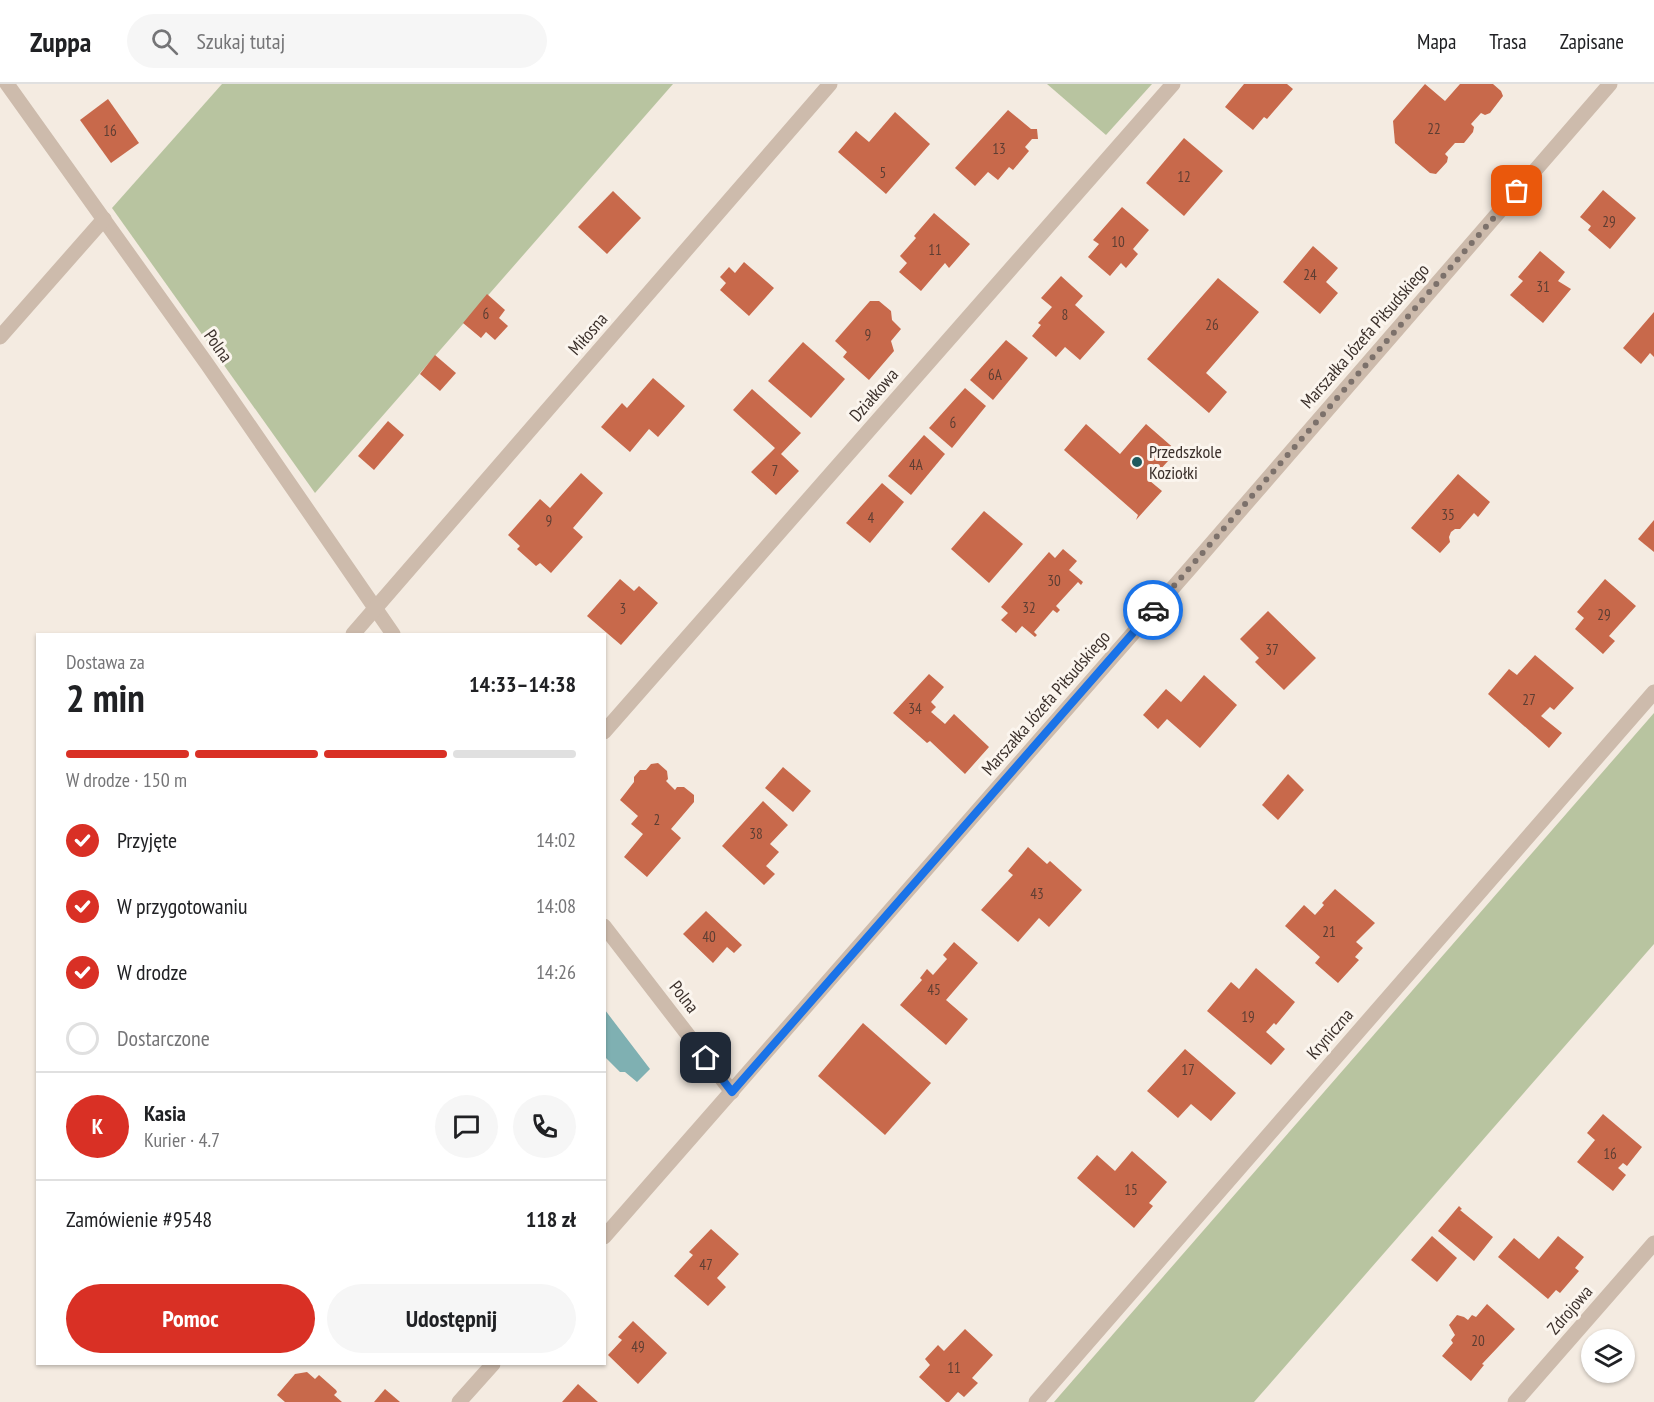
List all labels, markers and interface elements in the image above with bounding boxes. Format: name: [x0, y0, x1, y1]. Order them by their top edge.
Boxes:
search box: [127, 14, 547, 68]
text: Zuppa: [30, 23, 91, 60]
icon: search: [148, 25, 181, 58]
text: Szukaj tutaj: [196, 27, 285, 55]
text: Mapa: [1417, 28, 1456, 55]
text: Trasa: [1489, 28, 1527, 55]
text: Zapisane: [1560, 28, 1624, 55]
house number: 22: [1427, 119, 1441, 138]
house number: 16: [103, 121, 117, 140]
house number: 13: [992, 139, 1006, 158]
house number: 5: [880, 163, 886, 182]
pin: [1491, 165, 1542, 216]
house number: 12: [1177, 167, 1191, 186]
icon: bag: [1500, 174, 1533, 207]
house number: 29: [1602, 212, 1616, 231]
house number: 10: [1111, 232, 1125, 251]
house number: 11: [928, 240, 942, 259]
street label: Marszałka Józefa Piłsudskiego: [1295, 258, 1434, 413]
house number: 24: [1303, 265, 1317, 284]
house number: 31: [1536, 277, 1550, 296]
house number: 6: [483, 304, 490, 323]
house number: 8: [1062, 305, 1068, 324]
street label: Miłosna: [563, 308, 612, 360]
house number: 26: [1205, 315, 1219, 334]
street label: Polna: [199, 325, 238, 367]
house number: 9: [865, 325, 871, 344]
street label: Działkowa: [844, 363, 903, 426]
house number: 6A: [988, 365, 1003, 384]
house number: 6: [950, 413, 957, 432]
place label: Przedszkole Koziołki: [1149, 440, 1222, 484]
house number: 4A: [909, 455, 924, 474]
marker: Przedszkole Koziołki: [1130, 455, 1144, 469]
house number: 7: [772, 461, 778, 480]
house number: 35: [1441, 505, 1455, 524]
house number: 4: [868, 508, 875, 527]
house number: 9: [546, 511, 552, 530]
house number: 30: [1047, 571, 1061, 590]
courier: [1123, 580, 1183, 640]
icon: car: [1137, 594, 1170, 627]
house number: 32: [1022, 598, 1036, 617]
house number: 3: [620, 599, 626, 618]
house number: 29: [1597, 605, 1611, 624]
street label: Marszałka Józefa Piłsudskiego: [976, 625, 1115, 780]
house number: 37: [1265, 640, 1279, 659]
text: Dostawa za: [66, 649, 145, 675]
text: 14:33–14:38: [469, 670, 576, 698]
text: 2 min: [66, 672, 145, 723]
house number: 27: [1522, 690, 1536, 709]
house number: 34: [908, 699, 922, 718]
text: W drodze · 150 m: [66, 767, 187, 793]
house number: 2: [654, 810, 660, 829]
icon: check: [66, 824, 99, 857]
house number: 38: [749, 824, 763, 843]
text: Przyjęte: [117, 826, 177, 854]
text: 14:02: [536, 827, 576, 853]
house number: 43: [1030, 884, 1044, 903]
icon: check: [66, 890, 99, 923]
text: W przygotowaniu: [117, 892, 248, 920]
text: 14:08: [536, 893, 576, 919]
house number: 21: [1322, 922, 1336, 941]
house number: 40: [702, 927, 716, 946]
icon: check: [66, 956, 99, 989]
text: W drodze: [117, 958, 187, 986]
text: 14:26: [536, 959, 576, 985]
street label: Polna: [665, 976, 704, 1017]
house number: 45: [927, 980, 941, 999]
street label: Kryniczna: [1301, 1004, 1358, 1064]
house number: 19: [1241, 1007, 1255, 1026]
text: Dostarczone: [117, 1024, 210, 1052]
pin: [680, 1032, 731, 1083]
icon: home: [689, 1041, 722, 1074]
house number: 17: [1181, 1060, 1195, 1079]
button: chat: [435, 1095, 498, 1158]
button: phone: [513, 1095, 576, 1158]
text: Kasia: [144, 1099, 186, 1127]
text: K: [92, 1112, 103, 1140]
text: Kurier · 4.7: [144, 1127, 220, 1153]
house number: 16: [1603, 1144, 1617, 1163]
house number: 15: [1124, 1180, 1138, 1199]
text: Zamówienie #9548: [66, 1205, 212, 1233]
text: 118 zł: [526, 1205, 576, 1233]
house number: 47: [699, 1255, 713, 1274]
street label: Zdrojowa: [1542, 1280, 1597, 1339]
button: Pomoc: [66, 1284, 315, 1353]
button: Udostępnij: [327, 1284, 576, 1353]
map controls: [1581, 1329, 1635, 1383]
button: layers: [1581, 1329, 1635, 1383]
house number: 20: [1471, 1331, 1485, 1350]
house number: 49: [631, 1337, 645, 1356]
house number: 11: [947, 1358, 961, 1377]

